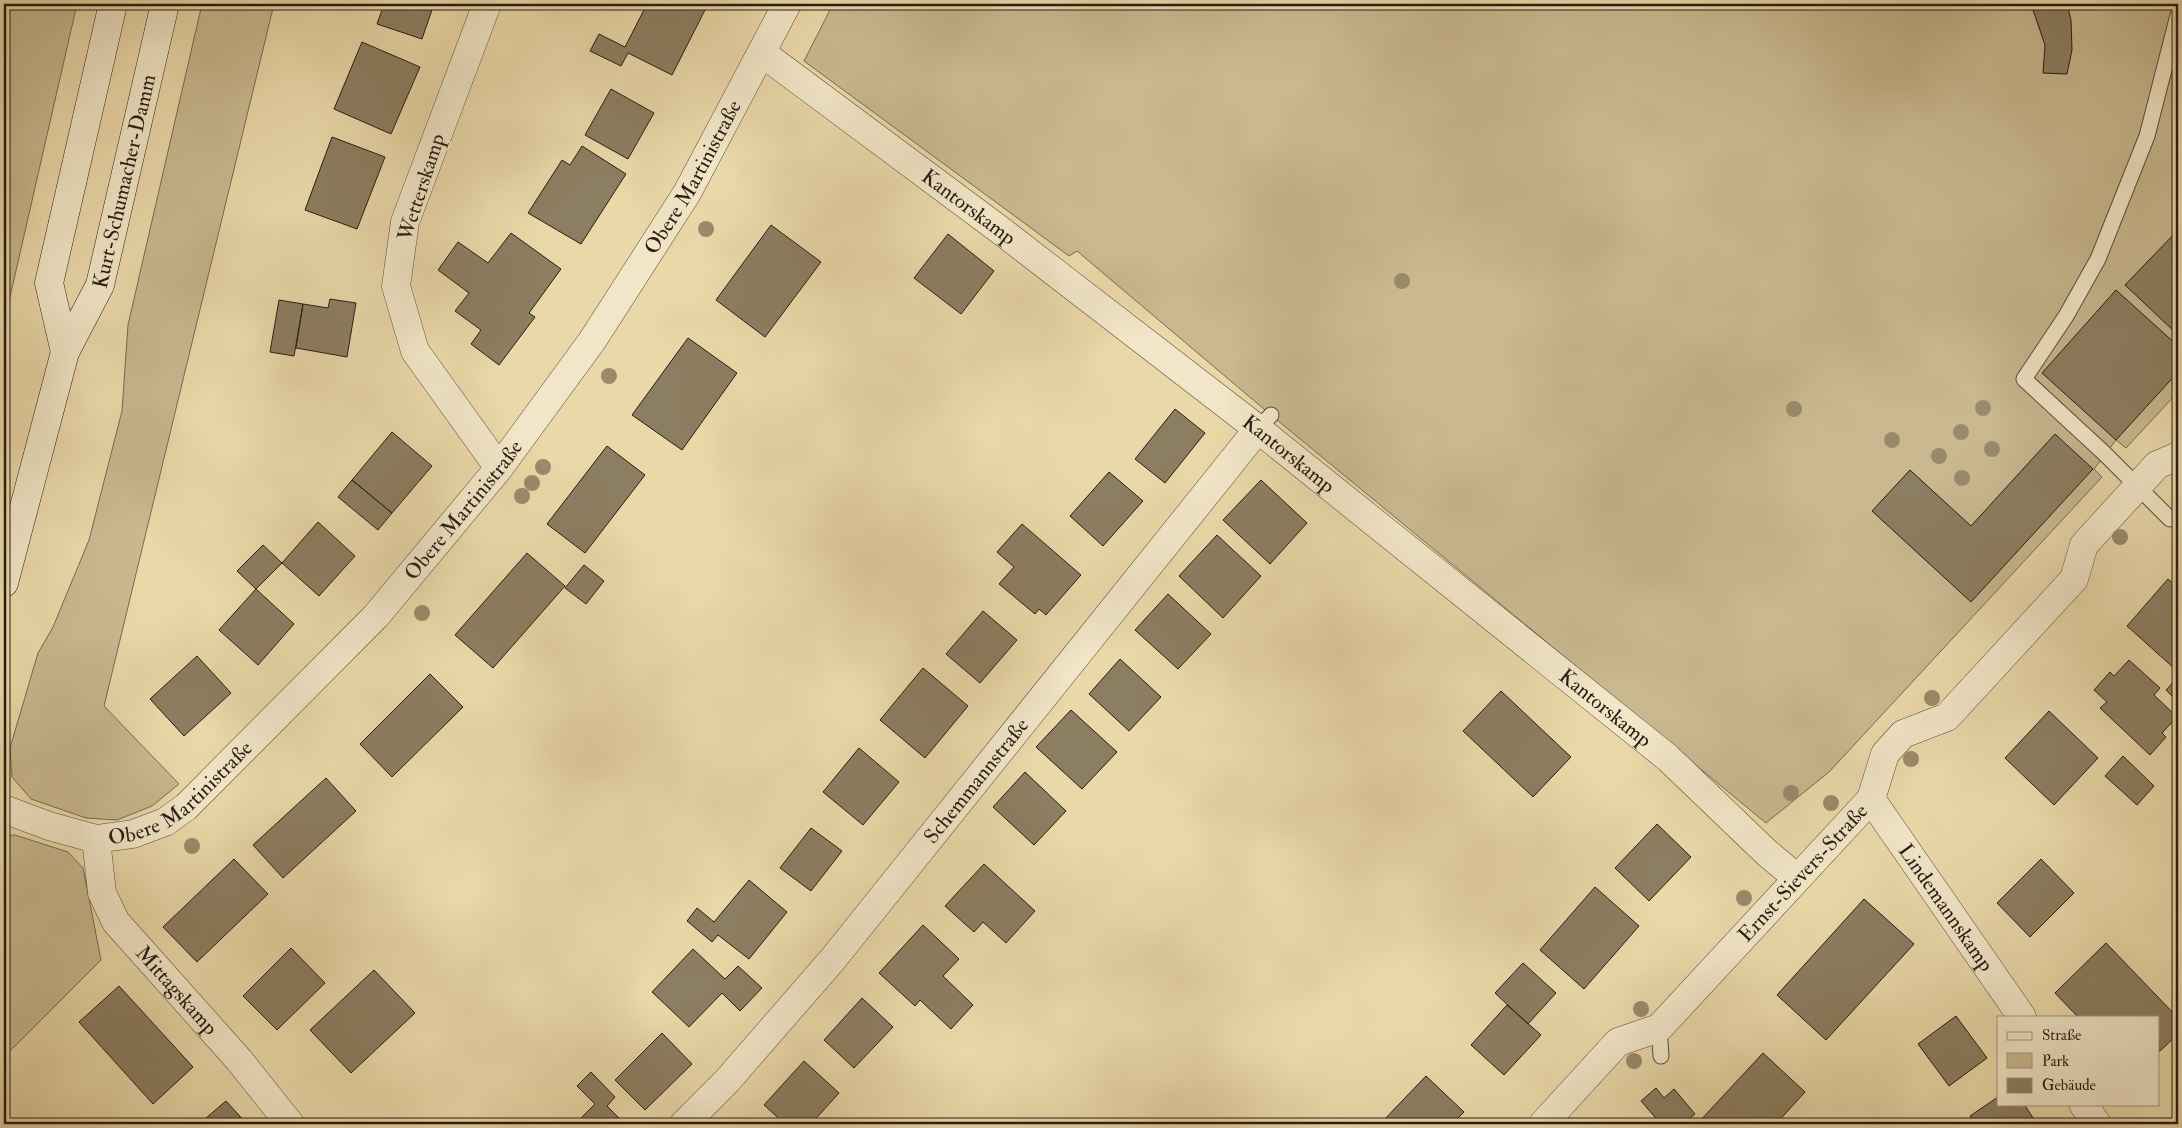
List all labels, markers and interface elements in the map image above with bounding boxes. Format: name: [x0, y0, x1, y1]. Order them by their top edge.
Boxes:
street label: Kurt-Schumacher-Damm: [87, 72, 162, 291]
street label: Obere Martinistraße: [638, 95, 748, 259]
street label: Wetterskamp: [391, 130, 451, 245]
street label: Kantorskamp: [916, 163, 1021, 252]
street label: Kantorskamp: [1237, 409, 1340, 500]
street label: Obere Martinistraße: [398, 435, 529, 586]
street label: Kantorskamp: [1553, 663, 1657, 754]
street label: Schemmannstraße: [918, 713, 1035, 849]
street label: Obere Martinistraße: [107, 735, 258, 851]
street label: Ernst-Sievers-Straße: [1732, 798, 1874, 948]
street label: Lindemannskamp: [1892, 838, 2000, 977]
street label: Mittagskamp: [129, 940, 223, 1041]
legend: [1997, 1016, 2160, 1106]
text: Straße: [2042, 1026, 2081, 1045]
text: Park: [2042, 1052, 2069, 1071]
text: Gebäude: [2042, 1076, 2096, 1095]

